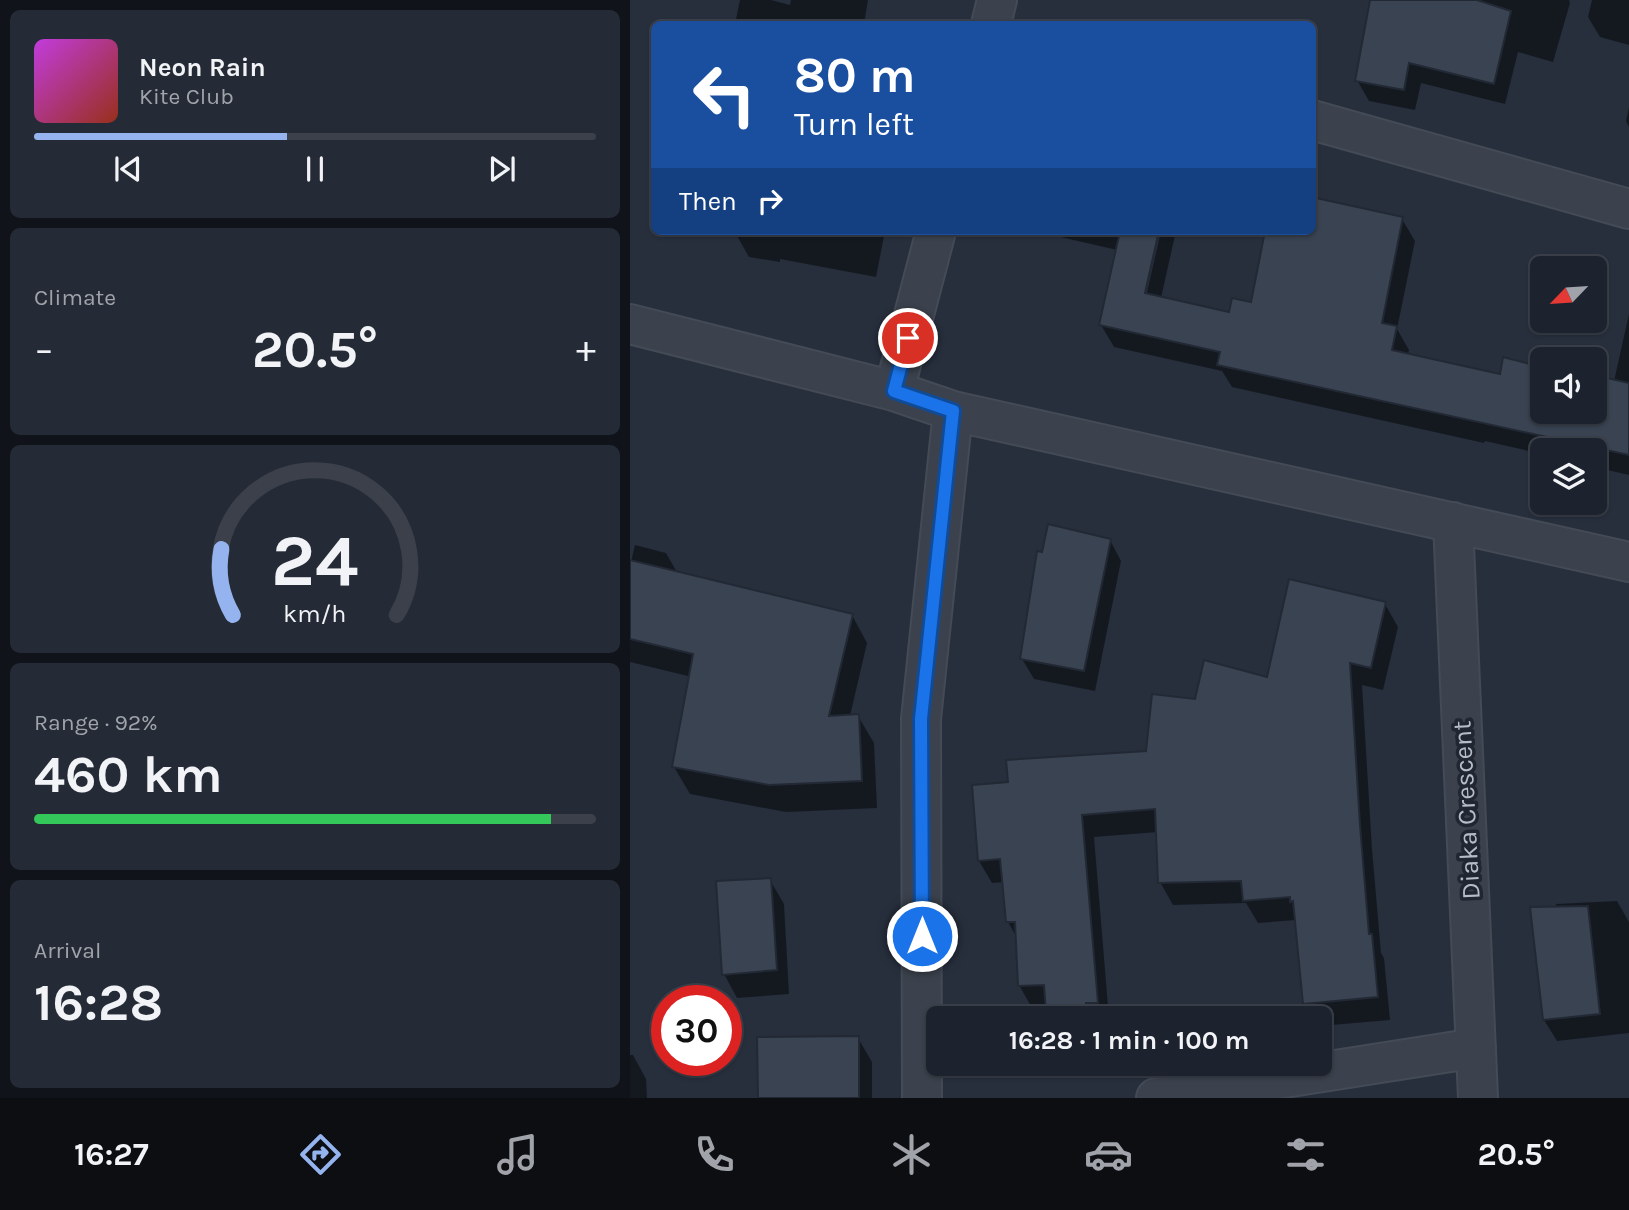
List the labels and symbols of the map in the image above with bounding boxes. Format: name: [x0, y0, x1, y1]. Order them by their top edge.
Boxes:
north arrow: [1530, 256, 1606, 332]
pin: [878, 308, 938, 368]
street label: Diaka Crescent: [1446, 720, 1487, 900]
position arrow: [885, 899, 959, 973]
speed limit sign: 30: [651, 985, 742, 1076]

